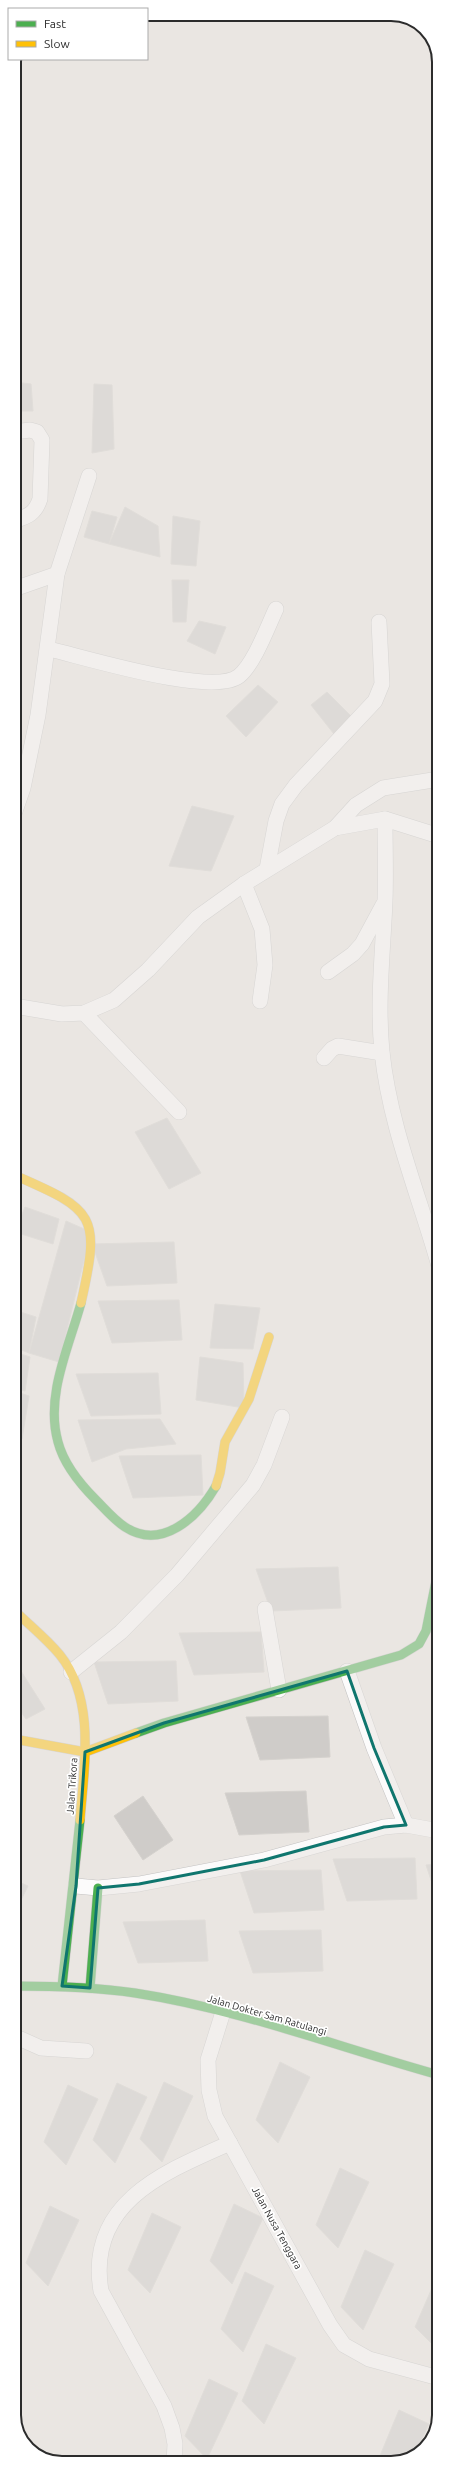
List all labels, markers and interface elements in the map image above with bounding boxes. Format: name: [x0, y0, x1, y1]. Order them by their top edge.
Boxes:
legend: [8, 8, 148, 60]
text: Fast: [44, 17, 66, 30]
text: Slow: [44, 37, 70, 50]
street label: Jalan Trikora: [65, 1757, 79, 1815]
street label: Jalan Dokter Sam Ratulangi: [206, 1993, 328, 2037]
street label: Jalan Nusa Tenggara: [250, 2185, 304, 2271]

